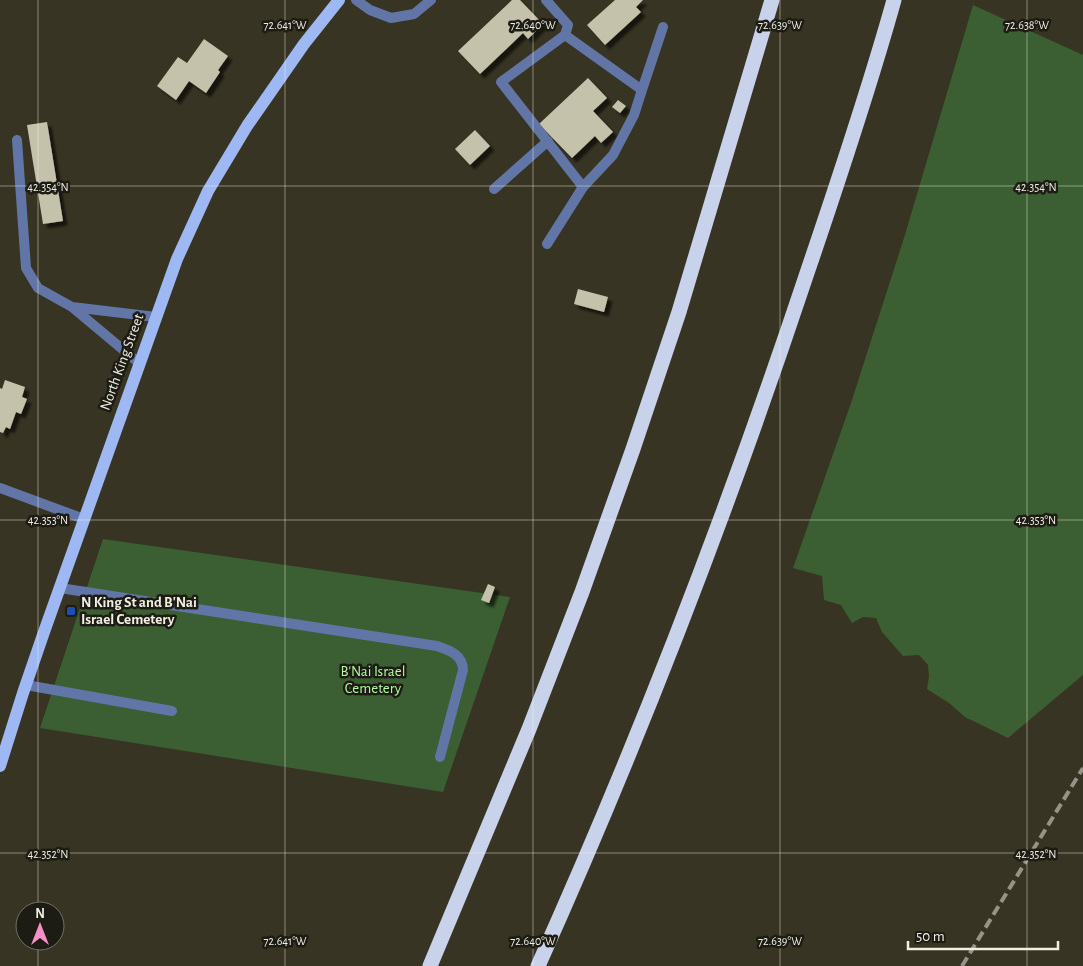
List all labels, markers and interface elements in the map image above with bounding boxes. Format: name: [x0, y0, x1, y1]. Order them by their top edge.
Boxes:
text: 72.641°W: [263, 19, 307, 31]
text: 72.640°W: [510, 19, 556, 31]
text: 72.639°W: [758, 19, 802, 31]
text: 72.638°W: [1005, 19, 1049, 31]
text: 42.354°N: [27, 181, 69, 193]
text: 42.354°N: [1015, 181, 1057, 193]
street label: North King Street: [98, 311, 147, 412]
text: 42.353°N: [28, 514, 68, 526]
text: 42.353°N: [1016, 514, 1056, 526]
place label: N King St and B'Nai Israel Cemetery: [81, 595, 197, 627]
marker: N King St and B'Nai Israel Cemetery: [65, 605, 77, 617]
park label: B'Nai Israel Cemetery: [341, 664, 405, 696]
text: 42.352°N: [27, 848, 69, 860]
text: 42.352°N: [1015, 848, 1057, 860]
north arrow: [15, 901, 65, 951]
text: N: [35, 907, 45, 921]
scale bar: [908, 918, 1058, 950]
text: 50 m: [916, 929, 945, 944]
text: 72.641°W: [263, 935, 307, 947]
text: 72.640°W: [510, 935, 556, 947]
text: 72.639°W: [758, 935, 802, 947]

